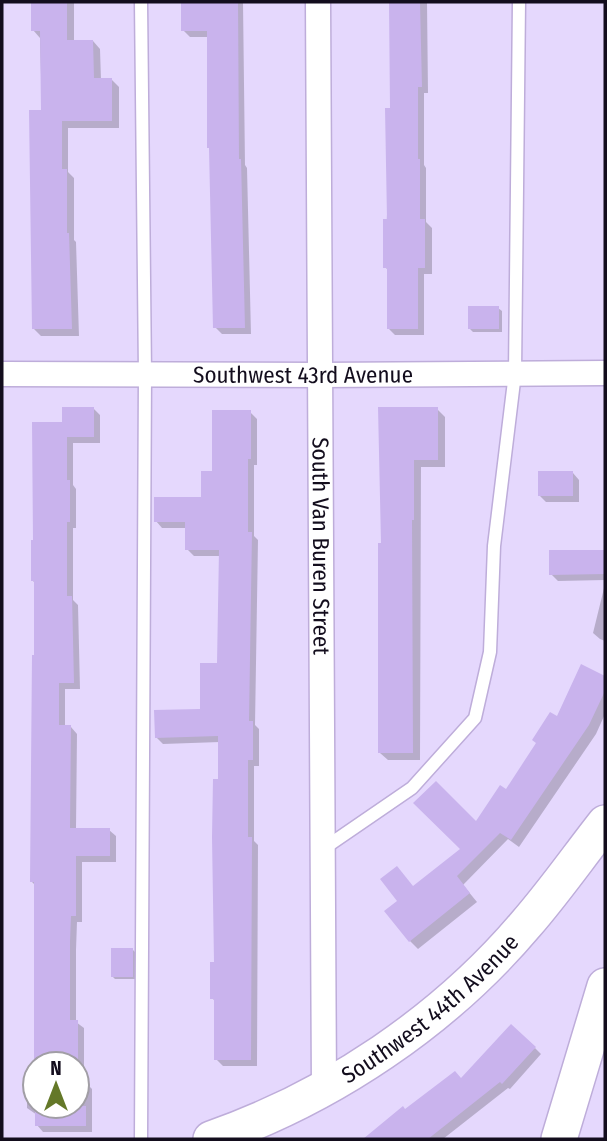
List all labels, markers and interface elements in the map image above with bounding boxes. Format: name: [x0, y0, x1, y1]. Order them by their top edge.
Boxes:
street label: Southwest 43rd Avenue: [193, 360, 413, 389]
street label: South Van Buren Street: [306, 437, 336, 655]
street label: Southwest 44th Avenue: [336, 928, 524, 1089]
north arrow: [21, 1050, 91, 1120]
text: N: [50, 1057, 62, 1080]

